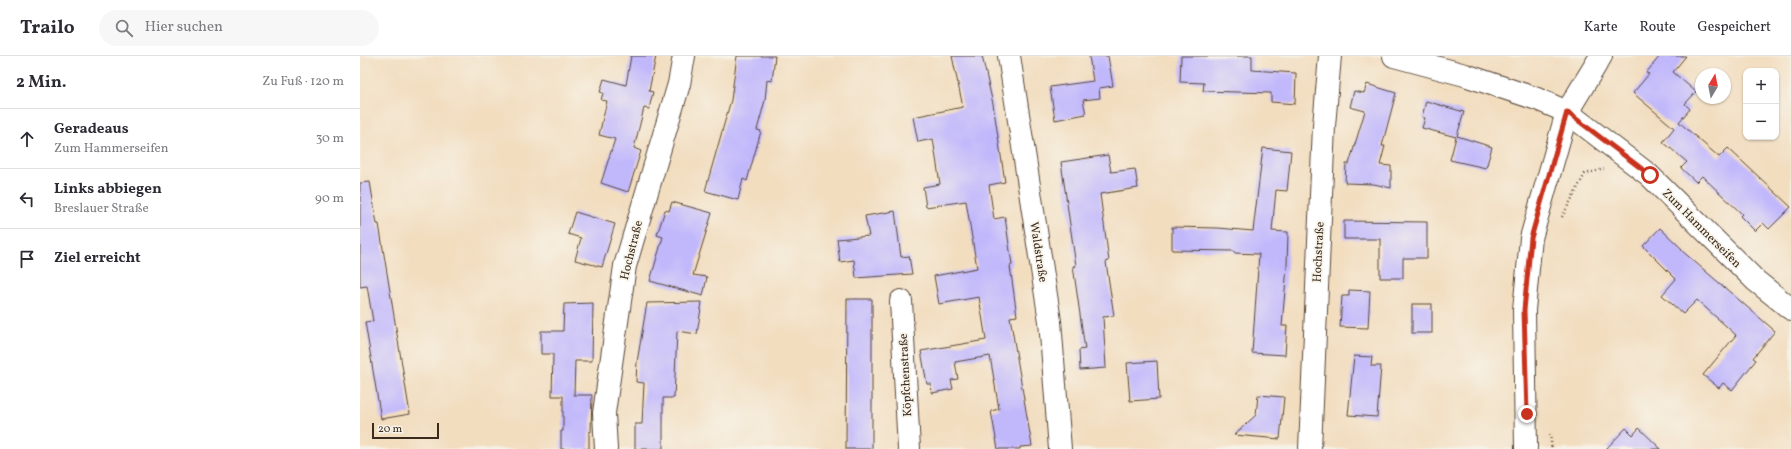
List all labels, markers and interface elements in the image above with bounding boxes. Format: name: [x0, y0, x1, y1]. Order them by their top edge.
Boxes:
search box: [99, 10, 379, 46]
text: Trailo: [20, 15, 75, 41]
icon: search: [113, 17, 135, 39]
text: Hier suchen: [145, 17, 223, 38]
text: Karte: [1584, 18, 1618, 37]
text: Route: [1640, 18, 1676, 37]
text: Gespeichert: [1698, 18, 1771, 37]
north arrow: [1695, 68, 1731, 104]
map controls: [1743, 68, 1779, 140]
button: +: [1743, 68, 1779, 104]
text: 2 Min.: [16, 71, 67, 94]
text: Zu Fuß · 120 m: [262, 73, 344, 91]
button: −: [1743, 104, 1779, 140]
text: Geradeaus: [54, 119, 129, 140]
icon: ahead: [16, 128, 38, 150]
text: 30 m: [316, 130, 344, 148]
text: Zum Hammerseifen: [54, 140, 169, 158]
route start: [1641, 166, 1659, 184]
text: Links abbiegen: [54, 179, 162, 200]
street label: Zum Hammerseifen: [1658, 186, 1744, 272]
icon: left: [16, 188, 38, 210]
text: 90 m: [315, 190, 344, 208]
text: Breslauer Straße: [54, 200, 149, 218]
street label: Hochstraße: [617, 218, 647, 282]
street label: Waldstraße: [1025, 221, 1051, 284]
street label: Hochstraße: [1309, 221, 1329, 283]
icon: arrive: [16, 248, 38, 270]
text: Ziel erreicht: [54, 248, 141, 269]
street label: Köpfchenstraße: [896, 333, 916, 417]
route end: [1518, 405, 1536, 423]
scale bar: [372, 421, 439, 440]
text: 20 m: [378, 422, 402, 437]

